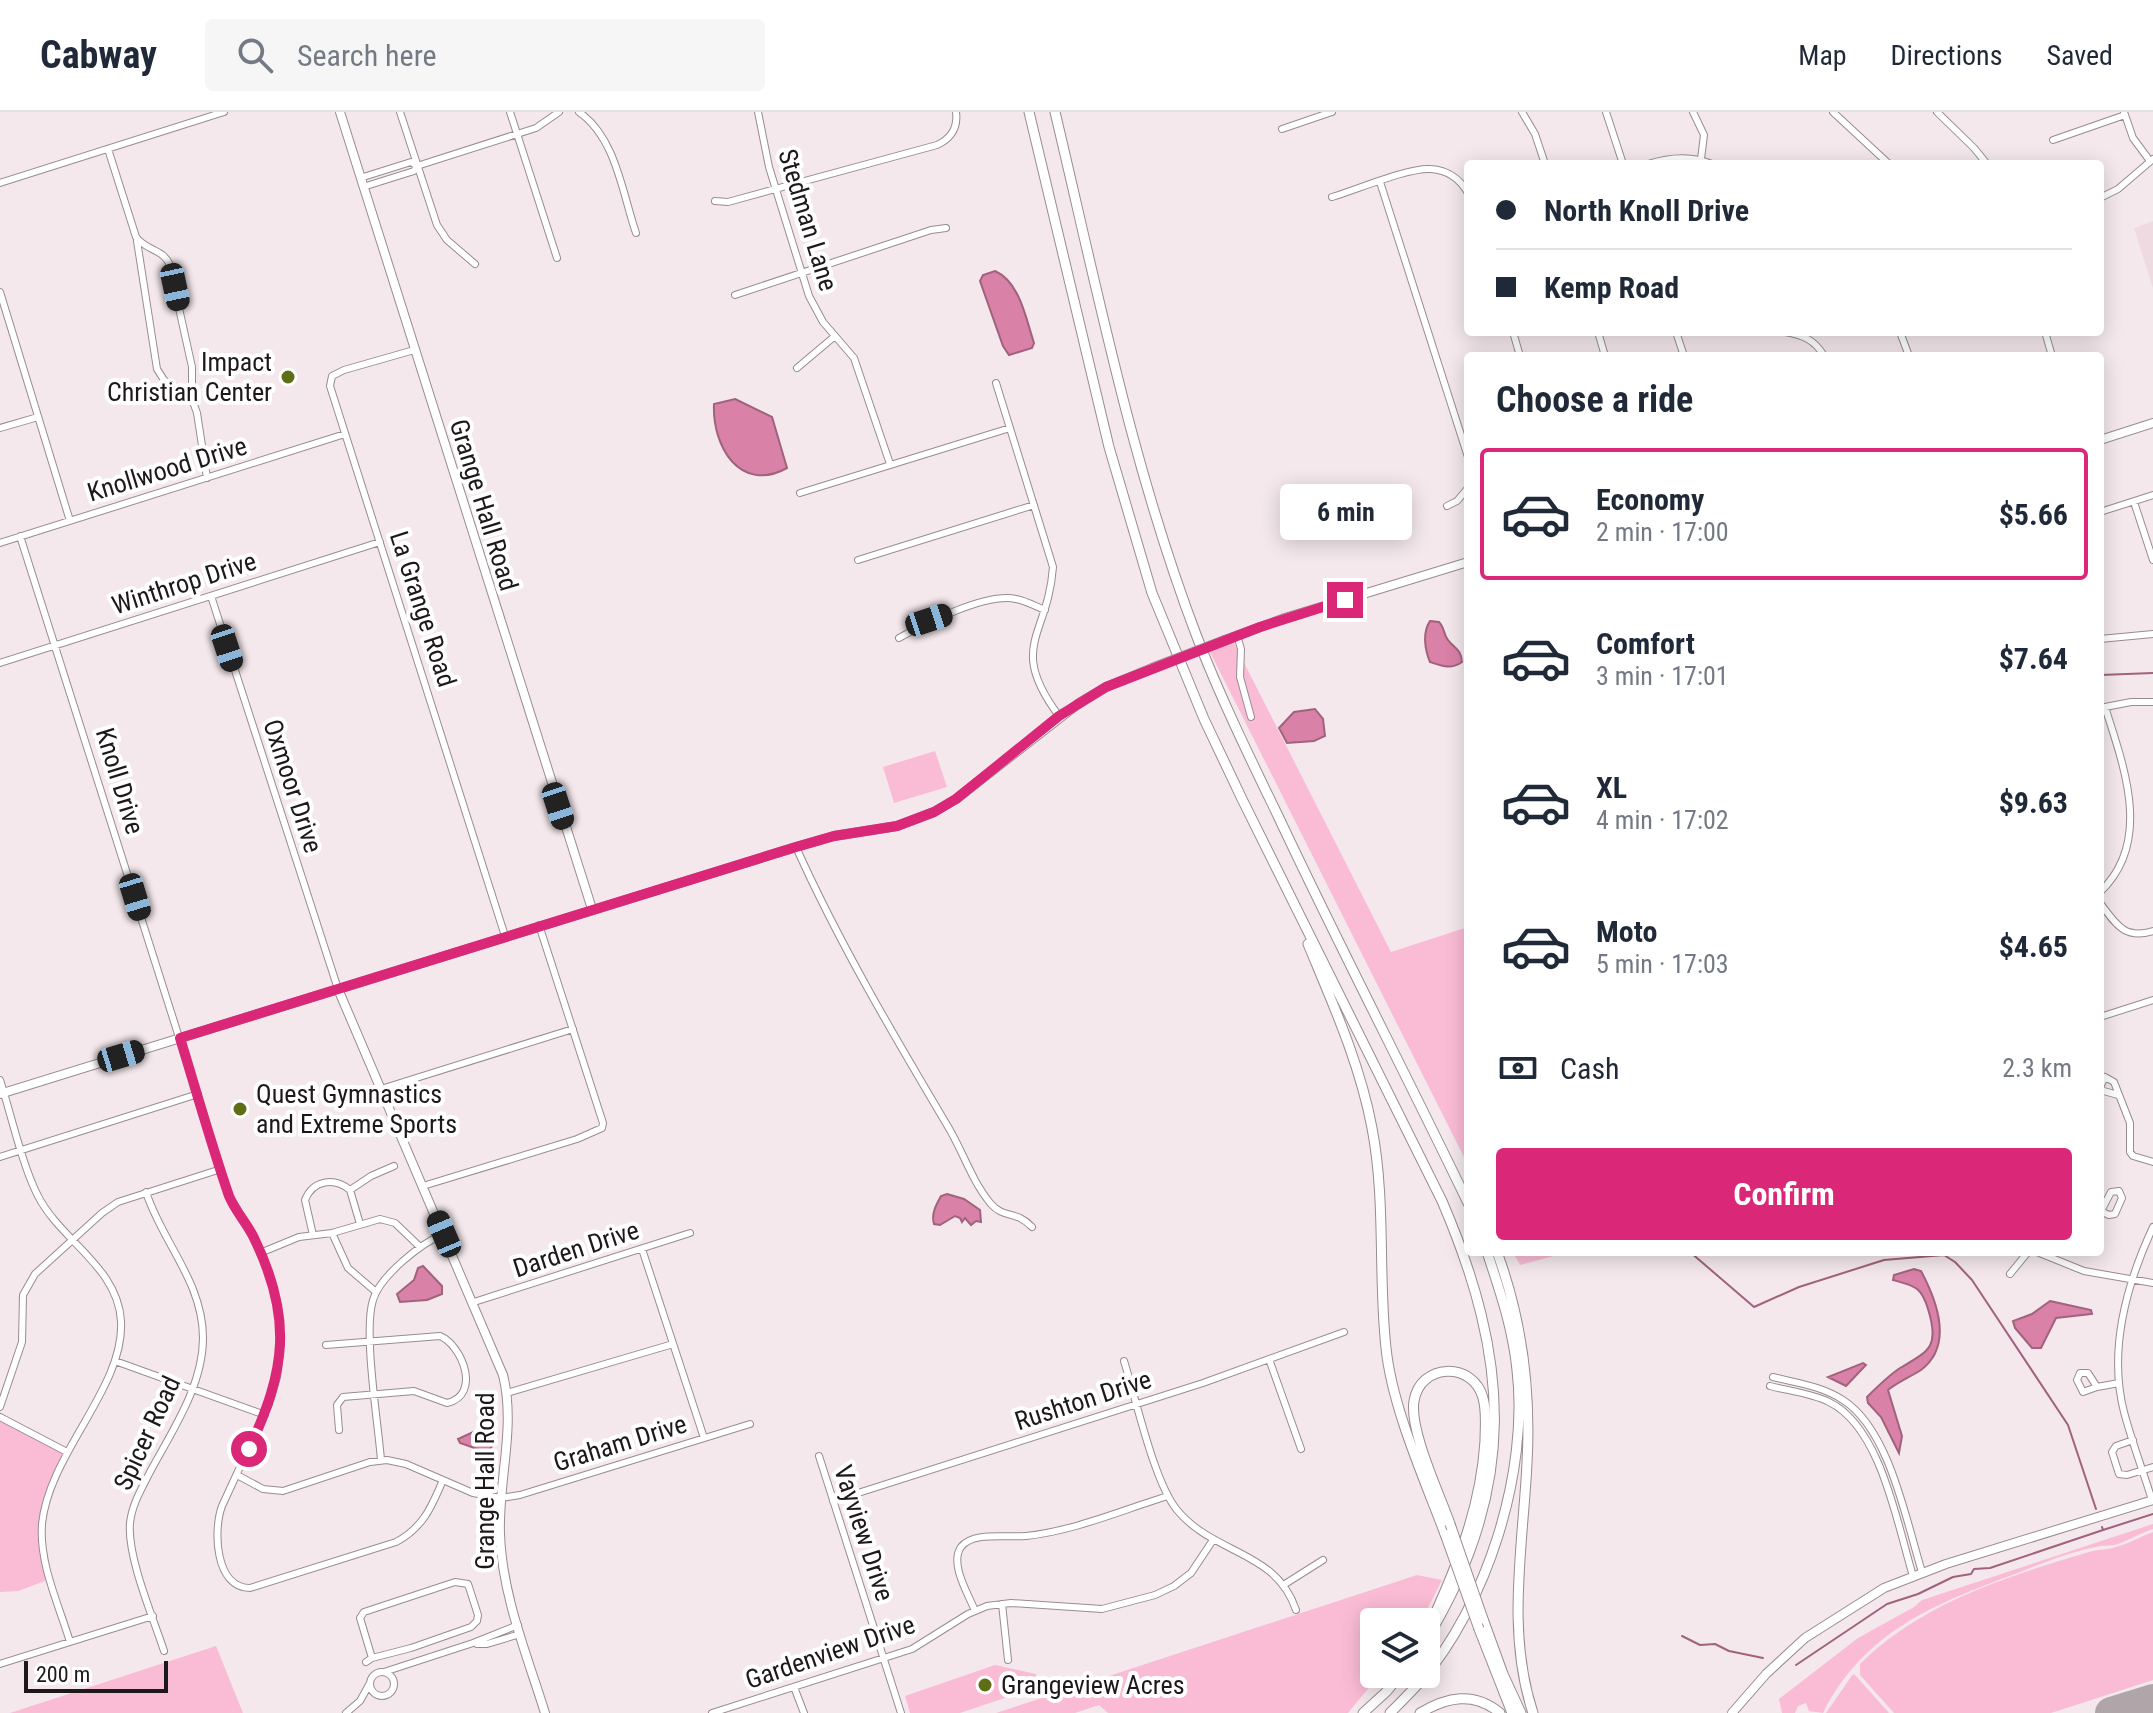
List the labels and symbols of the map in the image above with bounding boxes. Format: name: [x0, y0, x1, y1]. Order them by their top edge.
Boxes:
street label: Stedman Lane: [772, 146, 844, 294]
car: [158, 261, 192, 313]
place label: Impact Christian Center: [107, 347, 272, 407]
marker: Impact Christian Center: [279, 368, 297, 386]
street label: Grange Hall Road: [444, 416, 524, 594]
street label: Knollwood Drive: [84, 431, 250, 507]
callout: 6 min: [1279, 484, 1411, 540]
street label: La Grange Road: [384, 527, 462, 691]
street label: Winthrop Drive: [108, 546, 260, 620]
route end: [1327, 582, 1363, 618]
car: [902, 601, 956, 639]
car: [208, 621, 246, 675]
street label: Oxmoor Drive: [257, 716, 329, 856]
street label: Knoll Drive: [90, 724, 150, 838]
car: [539, 779, 577, 833]
car: [117, 871, 153, 923]
car: [95, 1038, 147, 1074]
place label: Quest Gymnastics and Extreme Sports: [256, 1079, 457, 1139]
marker: Quest Gymnastics and Extreme Sports: [231, 1100, 249, 1118]
car: [424, 1207, 464, 1261]
street label: Darden Drive: [509, 1215, 643, 1283]
street label: Rushton Drive: [1011, 1364, 1155, 1436]
street label: Spicer Road: [108, 1371, 186, 1495]
street label: Grange Hall Road: [470, 1392, 500, 1570]
street label: Graham Drive: [550, 1409, 690, 1477]
route start: [231, 1431, 267, 1467]
street label: Vayview Drive: [828, 1461, 900, 1605]
street label: Gardenview Drive: [741, 1609, 919, 1695]
scale bar: [24, 1657, 168, 1693]
place label: Grangeview Acres: [1001, 1670, 1185, 1700]
marker: Grangeview Acres: [976, 1676, 994, 1694]

